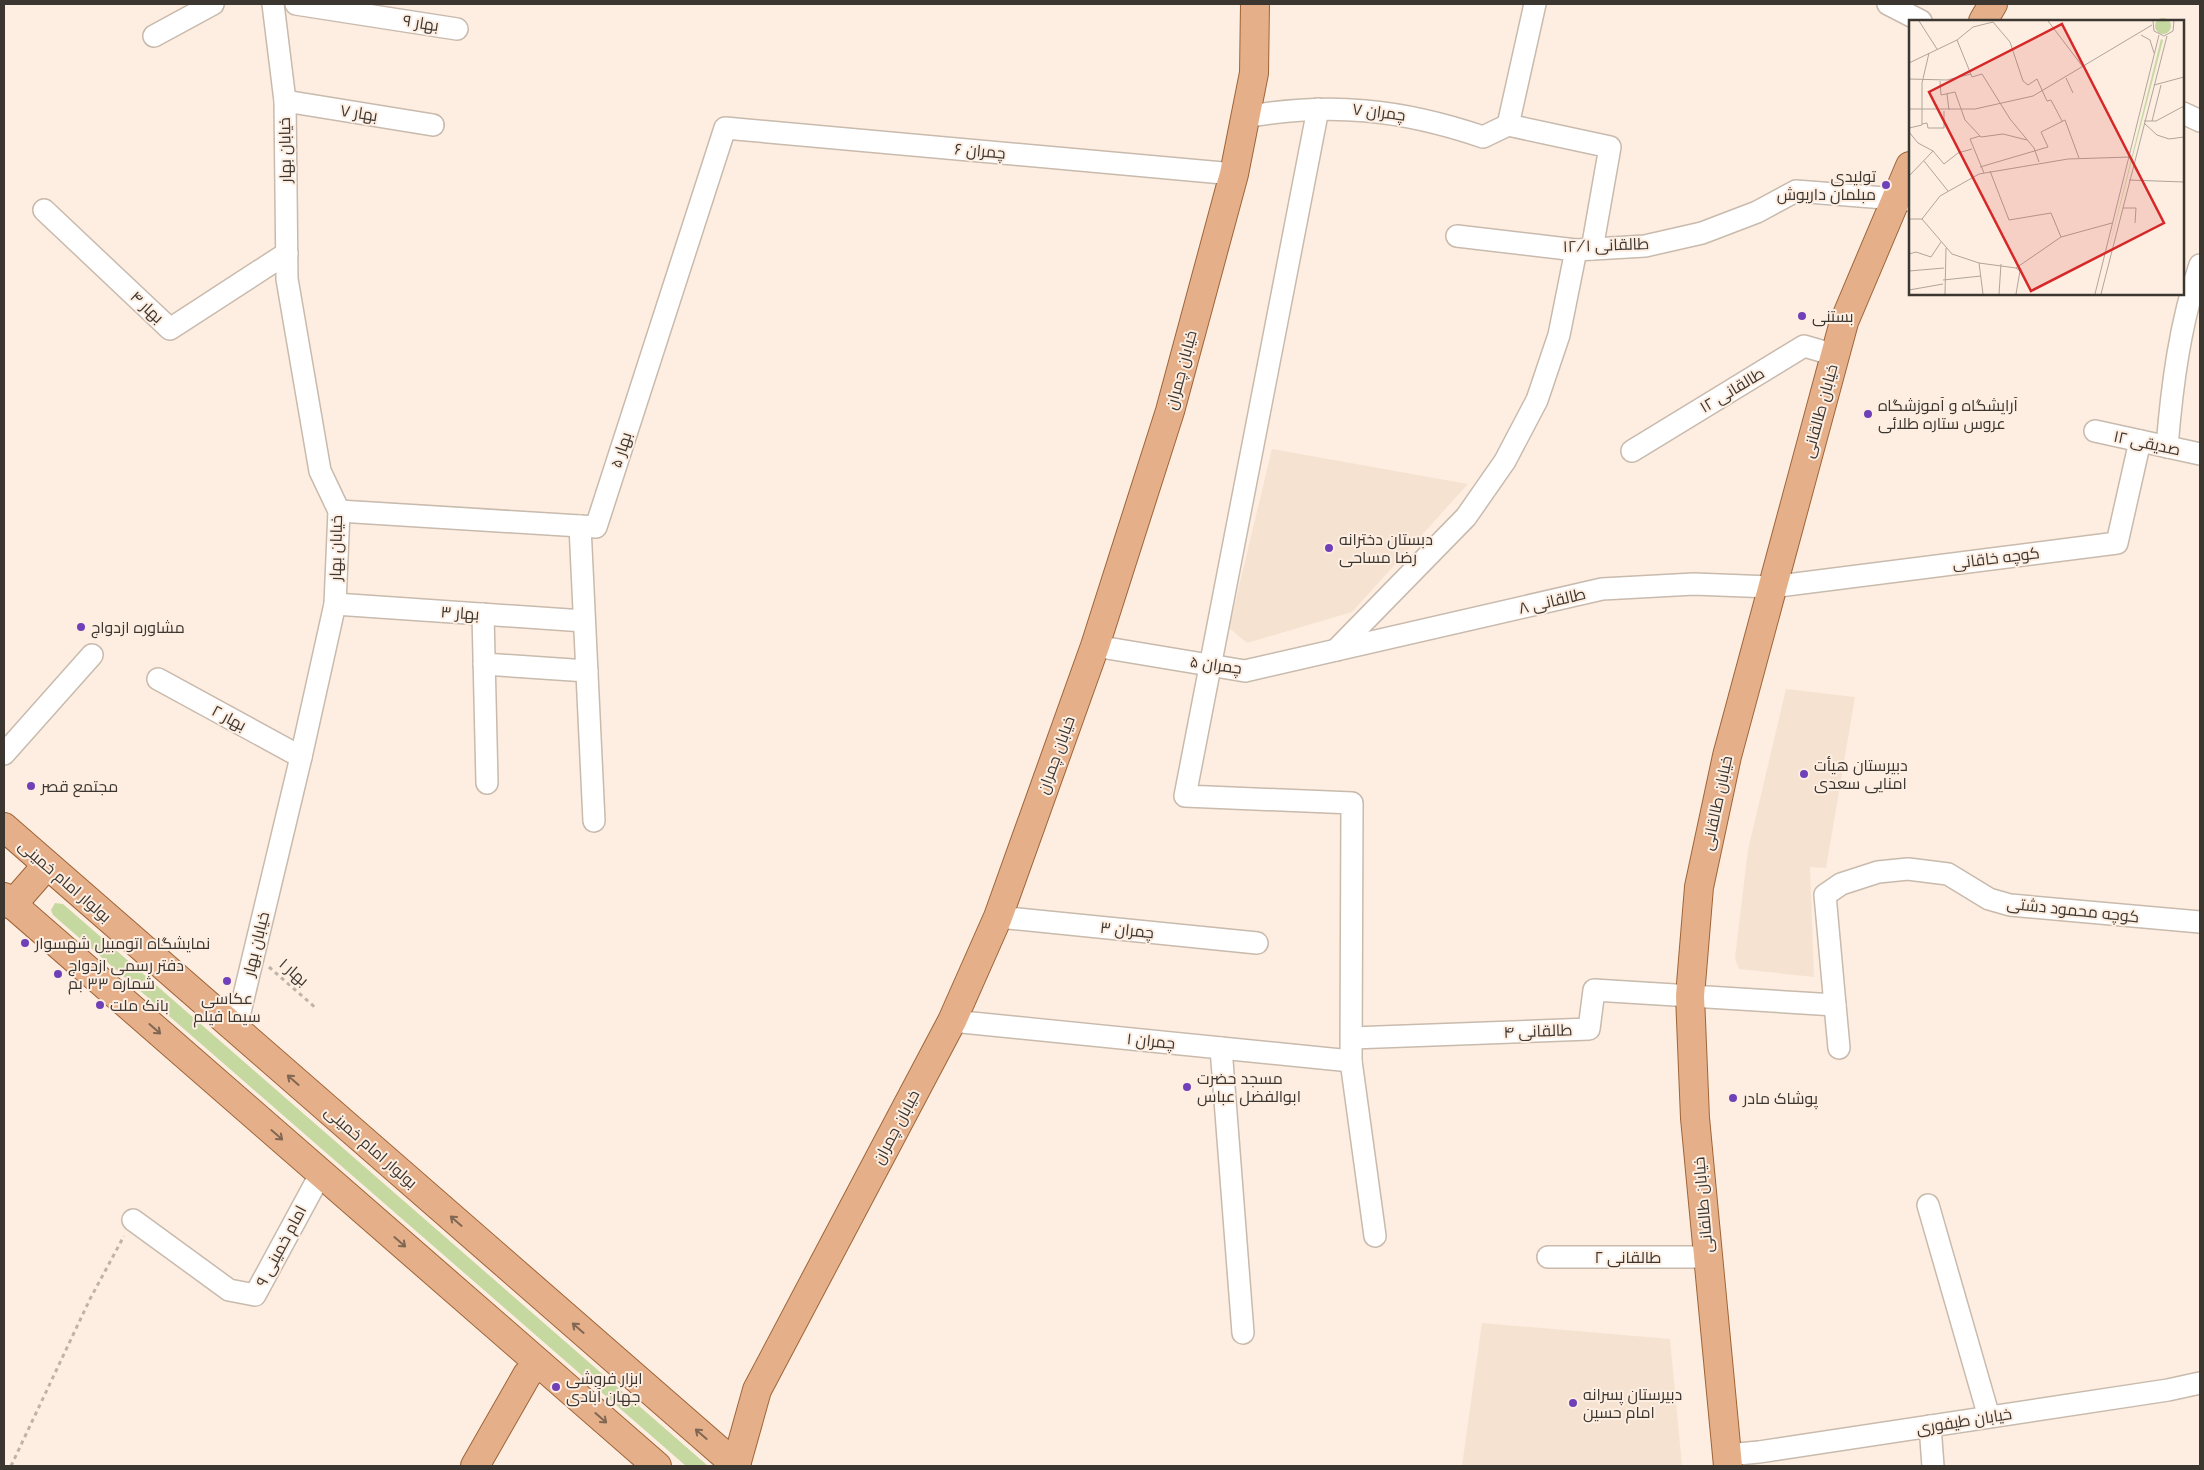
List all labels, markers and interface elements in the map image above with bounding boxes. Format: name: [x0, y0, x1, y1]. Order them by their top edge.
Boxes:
street label: بهار ۹: [402, 11, 440, 36]
inset map: [1909, 20, 2184, 295]
street label: چمران ۷: [1351, 99, 1407, 127]
street label: بهار ۷: [339, 101, 379, 126]
street label: خیابان بهار: [275, 117, 296, 184]
street label: چمران ۶: [954, 139, 1006, 165]
place label: تولیدی مبلمان داریوش: [1777, 167, 1877, 205]
marker: تولیدی مبلمان داریوش: [1880, 179, 1892, 191]
street label: طالقانی ۱۲/۱: [1562, 234, 1650, 257]
street label: بهار ۴: [126, 287, 168, 328]
place label: بستنی: [1812, 307, 1854, 327]
marker: بستنی: [1796, 310, 1808, 322]
street label: خیابان چمران: [1161, 328, 1203, 412]
street label: خیابان طالقانی: [1798, 362, 1843, 460]
street label: طالقانی ۱۲: [1696, 363, 1768, 418]
place label: آرایشگاه و آموزشگاه عروس ستاره طلائی: [1878, 396, 2018, 434]
marker: آرایشگاه و آموزشگاه عروس ستاره طلائی: [1862, 408, 1874, 420]
street label: صدیقی ۱۲: [2112, 427, 2182, 460]
street label: بهار ۵: [606, 430, 637, 471]
street label: خیابان بهار: [326, 515, 347, 582]
place label: دبستان دخترانه رضا مساحی: [1339, 530, 1433, 568]
marker: دبستان دخترانه رضا مساحی: [1323, 542, 1335, 554]
street label: کوچه خاقانی: [1951, 543, 2041, 575]
street label: طالقانی ۸: [1517, 584, 1588, 619]
street label: بهار ۳: [440, 602, 480, 625]
place label: مشاوره ازدواج: [91, 618, 185, 639]
marker: مشاوره ازدواج: [75, 621, 87, 633]
street label: چمران ۵: [1189, 652, 1243, 680]
street label: بهار ۲: [208, 701, 249, 736]
street label: خیابان چمران: [1033, 713, 1081, 797]
street label: خیابان طالقانی: [1698, 754, 1737, 852]
place label: دبیرستان هیأت امنایی سعدی: [1814, 756, 1908, 794]
marker: دبیرستان هیأت امنایی سعدی: [1798, 768, 1810, 780]
place label: مجتمع قصر: [40, 777, 118, 798]
marker: مجتمع قصر: [25, 780, 37, 792]
street label: بولوار امام خمینی: [14, 836, 115, 928]
street label: کوچه محمود دشتی: [2006, 894, 2140, 928]
street label: خیابان بهار: [239, 910, 274, 979]
street label: چمران ۳: [1099, 918, 1155, 944]
place label: نمایشگاه اتومبیل شهسوار: [34, 934, 210, 954]
marker: نمایشگاه اتومبیل شهسوار: [19, 937, 31, 949]
street label: بهار ۱: [275, 954, 313, 991]
place label: دفتر رسمی ازدواج شماره ۳۳ بم: [68, 956, 184, 995]
marker: دفتر رسمی ازدواج شماره ۳۳ بم: [52, 968, 64, 980]
marker: عکاسی سیما فیلم: [221, 975, 233, 987]
place label: عکاسی سیما فیلم: [193, 989, 261, 1028]
place label: بانک ملت: [110, 996, 169, 1015]
marker: بانک ملت: [94, 999, 106, 1011]
street label: طالقانی ۴: [1503, 1020, 1573, 1043]
one-way arrow: [148, 1023, 161, 1034]
street label: چمران ۱: [1126, 1029, 1176, 1055]
place label: مسجد حضرت ابوالفضل عباس: [1197, 1069, 1301, 1107]
one-way arrow: [287, 1074, 300, 1085]
marker: مسجد حضرت ابوالفضل عباس: [1181, 1081, 1193, 1093]
street label: خیابان چمران: [868, 1087, 925, 1168]
place label: پوشاک مادر: [1742, 1089, 1819, 1110]
marker: پوشاک مادر: [1727, 1092, 1739, 1104]
street label: بولوار امام خمینی: [320, 1102, 421, 1194]
one-way arrow: [270, 1130, 283, 1141]
street label: خیابان طالقانی: [1689, 1156, 1718, 1254]
street label: امام خمینی ۹: [252, 1202, 312, 1291]
one-way arrow: [449, 1215, 462, 1227]
one-way arrow: [393, 1236, 406, 1248]
street label: طالقانی ۲: [1595, 1248, 1661, 1268]
one-way arrow: [572, 1322, 585, 1333]
place label: ابزار فروشی جهان آبادی: [566, 1369, 643, 1407]
marker: ابزار فروشی جهان آبادی: [550, 1381, 562, 1393]
place label: دبیرستان پسرانه امام حسین: [1583, 1385, 1682, 1424]
marker: دبیرستان پسرانه امام حسین: [1567, 1397, 1579, 1409]
street label: خیابان طیفوری: [1915, 1404, 2013, 1439]
one-way arrow: [595, 1412, 608, 1424]
one-way arrow: [694, 1428, 707, 1440]

